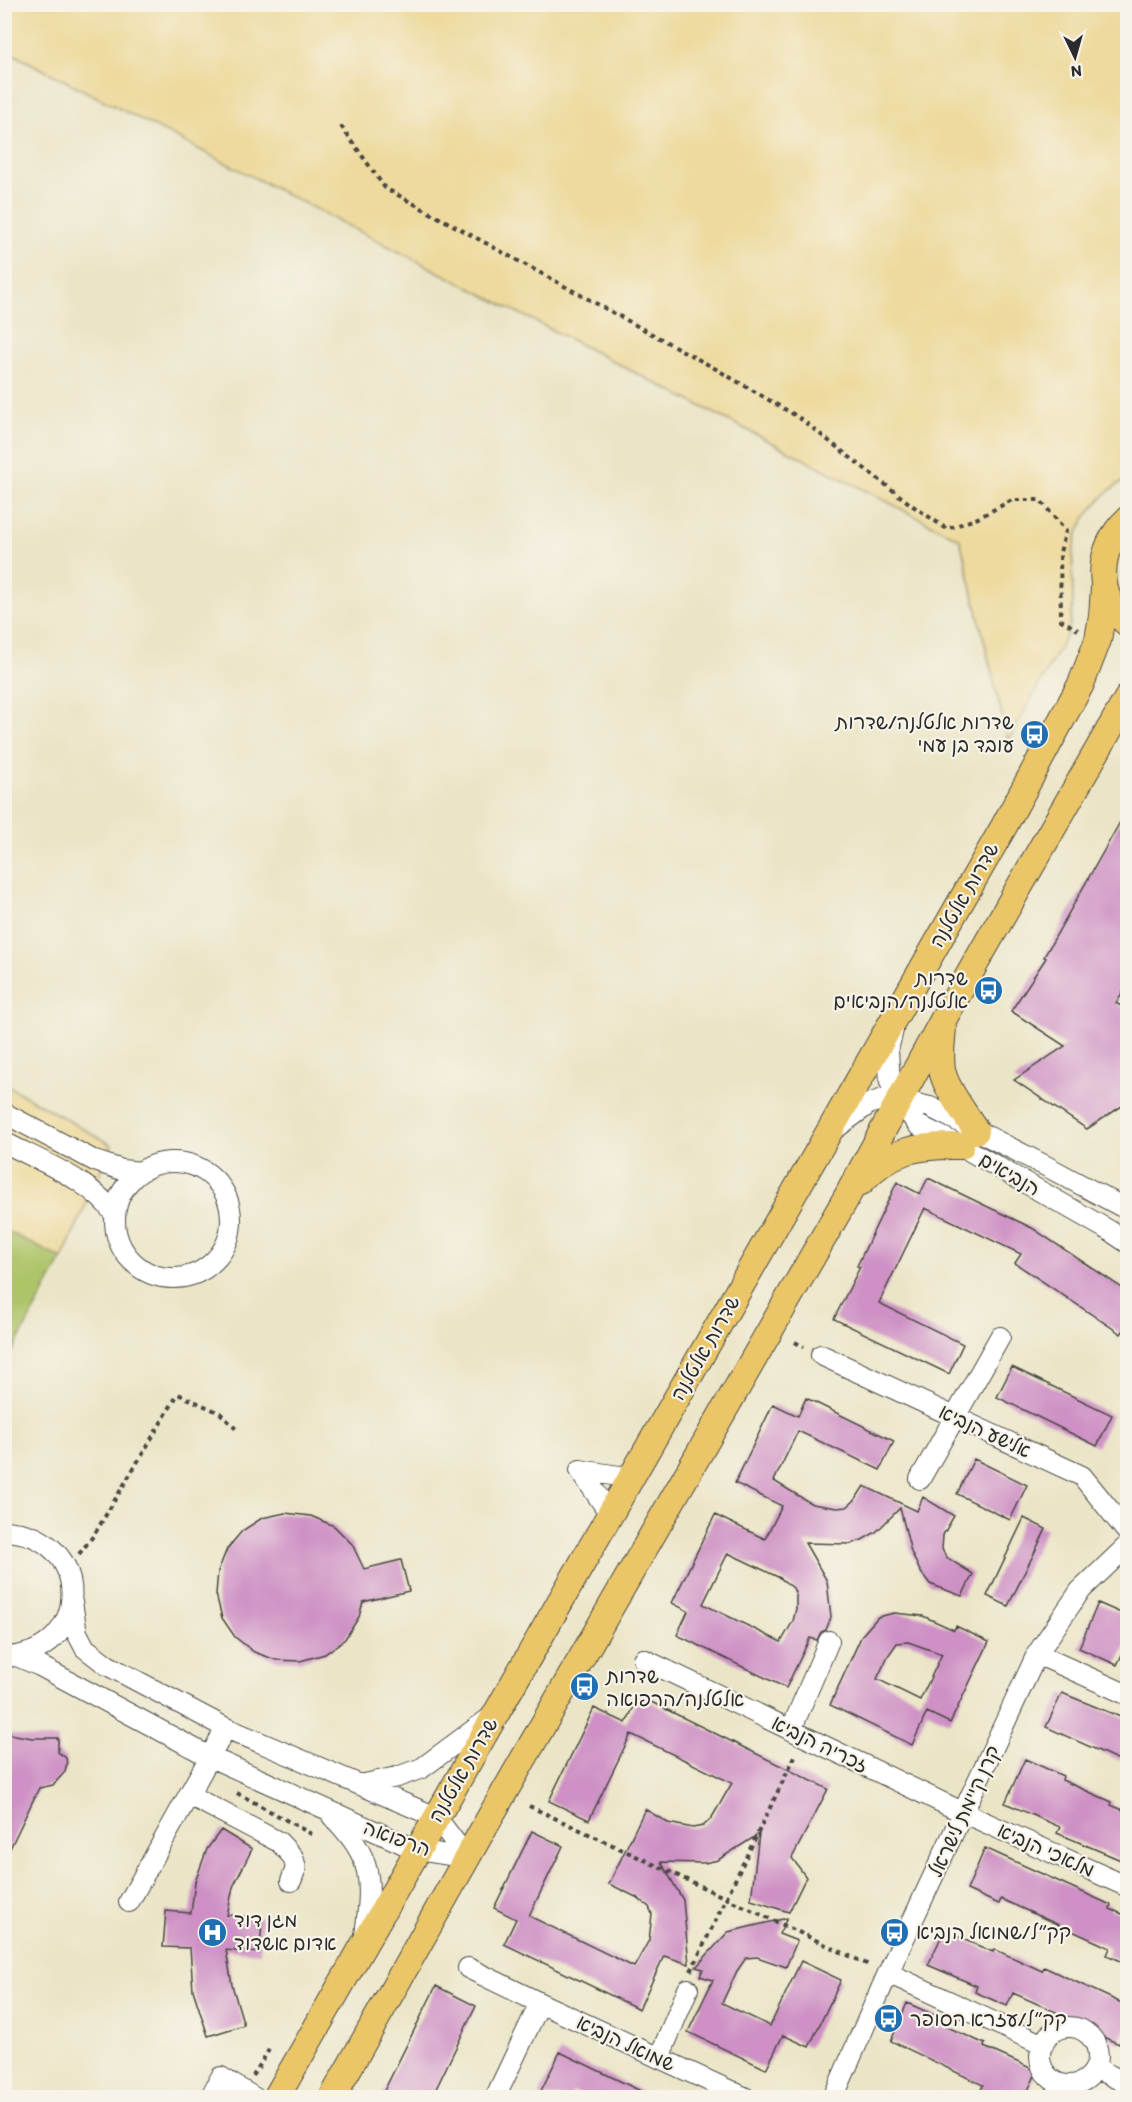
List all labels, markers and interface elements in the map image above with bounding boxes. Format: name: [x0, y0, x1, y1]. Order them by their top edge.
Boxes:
north arrow: [1045, 27, 1105, 87]
text: N: [1070, 62, 1082, 81]
place label: שדרות אלטלנה/שדרות עובד בן עמי: [834, 710, 1014, 757]
bus stop icon: שדרות אלטלנה/שדרות עובד בן עמי: [1019, 718, 1051, 750]
street label: שדרות אלטלנה: [924, 838, 1004, 952]
place label: שדרות אלטלנה/הנביאים: [833, 966, 968, 1013]
bus stop icon: שדרות אלטלנה/הנביאים: [973, 974, 1005, 1006]
street label: הנביאים: [975, 1147, 1045, 1201]
street label: שדרות אלטלנה: [665, 1291, 745, 1405]
street label: אלישע הנביא: [935, 1399, 1035, 1463]
place label: שדרות אלטלנה/הרפואה: [605, 1664, 744, 1711]
bus stop icon: שדרות אלטלנה/הרפואה: [569, 1671, 601, 1703]
street label: זכריה הנביא: [768, 1710, 872, 1778]
street label: שדרות אלטלנה: [423, 1713, 503, 1827]
street label: קרן קיימת לישראל: [923, 1741, 1006, 1881]
street label: הרפואה: [360, 1815, 434, 1861]
street label: מלאכי הנביא: [994, 1818, 1098, 1882]
place label: מגן דוד אדום אשדוד: [234, 1908, 336, 1955]
hospital icon: מגן דוד אדום אשדוד: [197, 1916, 229, 1948]
bus stop icon: קק״ל/שמואל הנביא: [879, 1916, 911, 1948]
place label: קק״ל/שמואל הנביא: [916, 1920, 1071, 1945]
bus stop icon: קק״ל/עזרא הסופר: [873, 2003, 905, 2035]
place label: קק״ל/עזרא הסופר: [910, 2007, 1067, 2032]
street label: שמואל הנביא: [573, 2010, 679, 2076]

